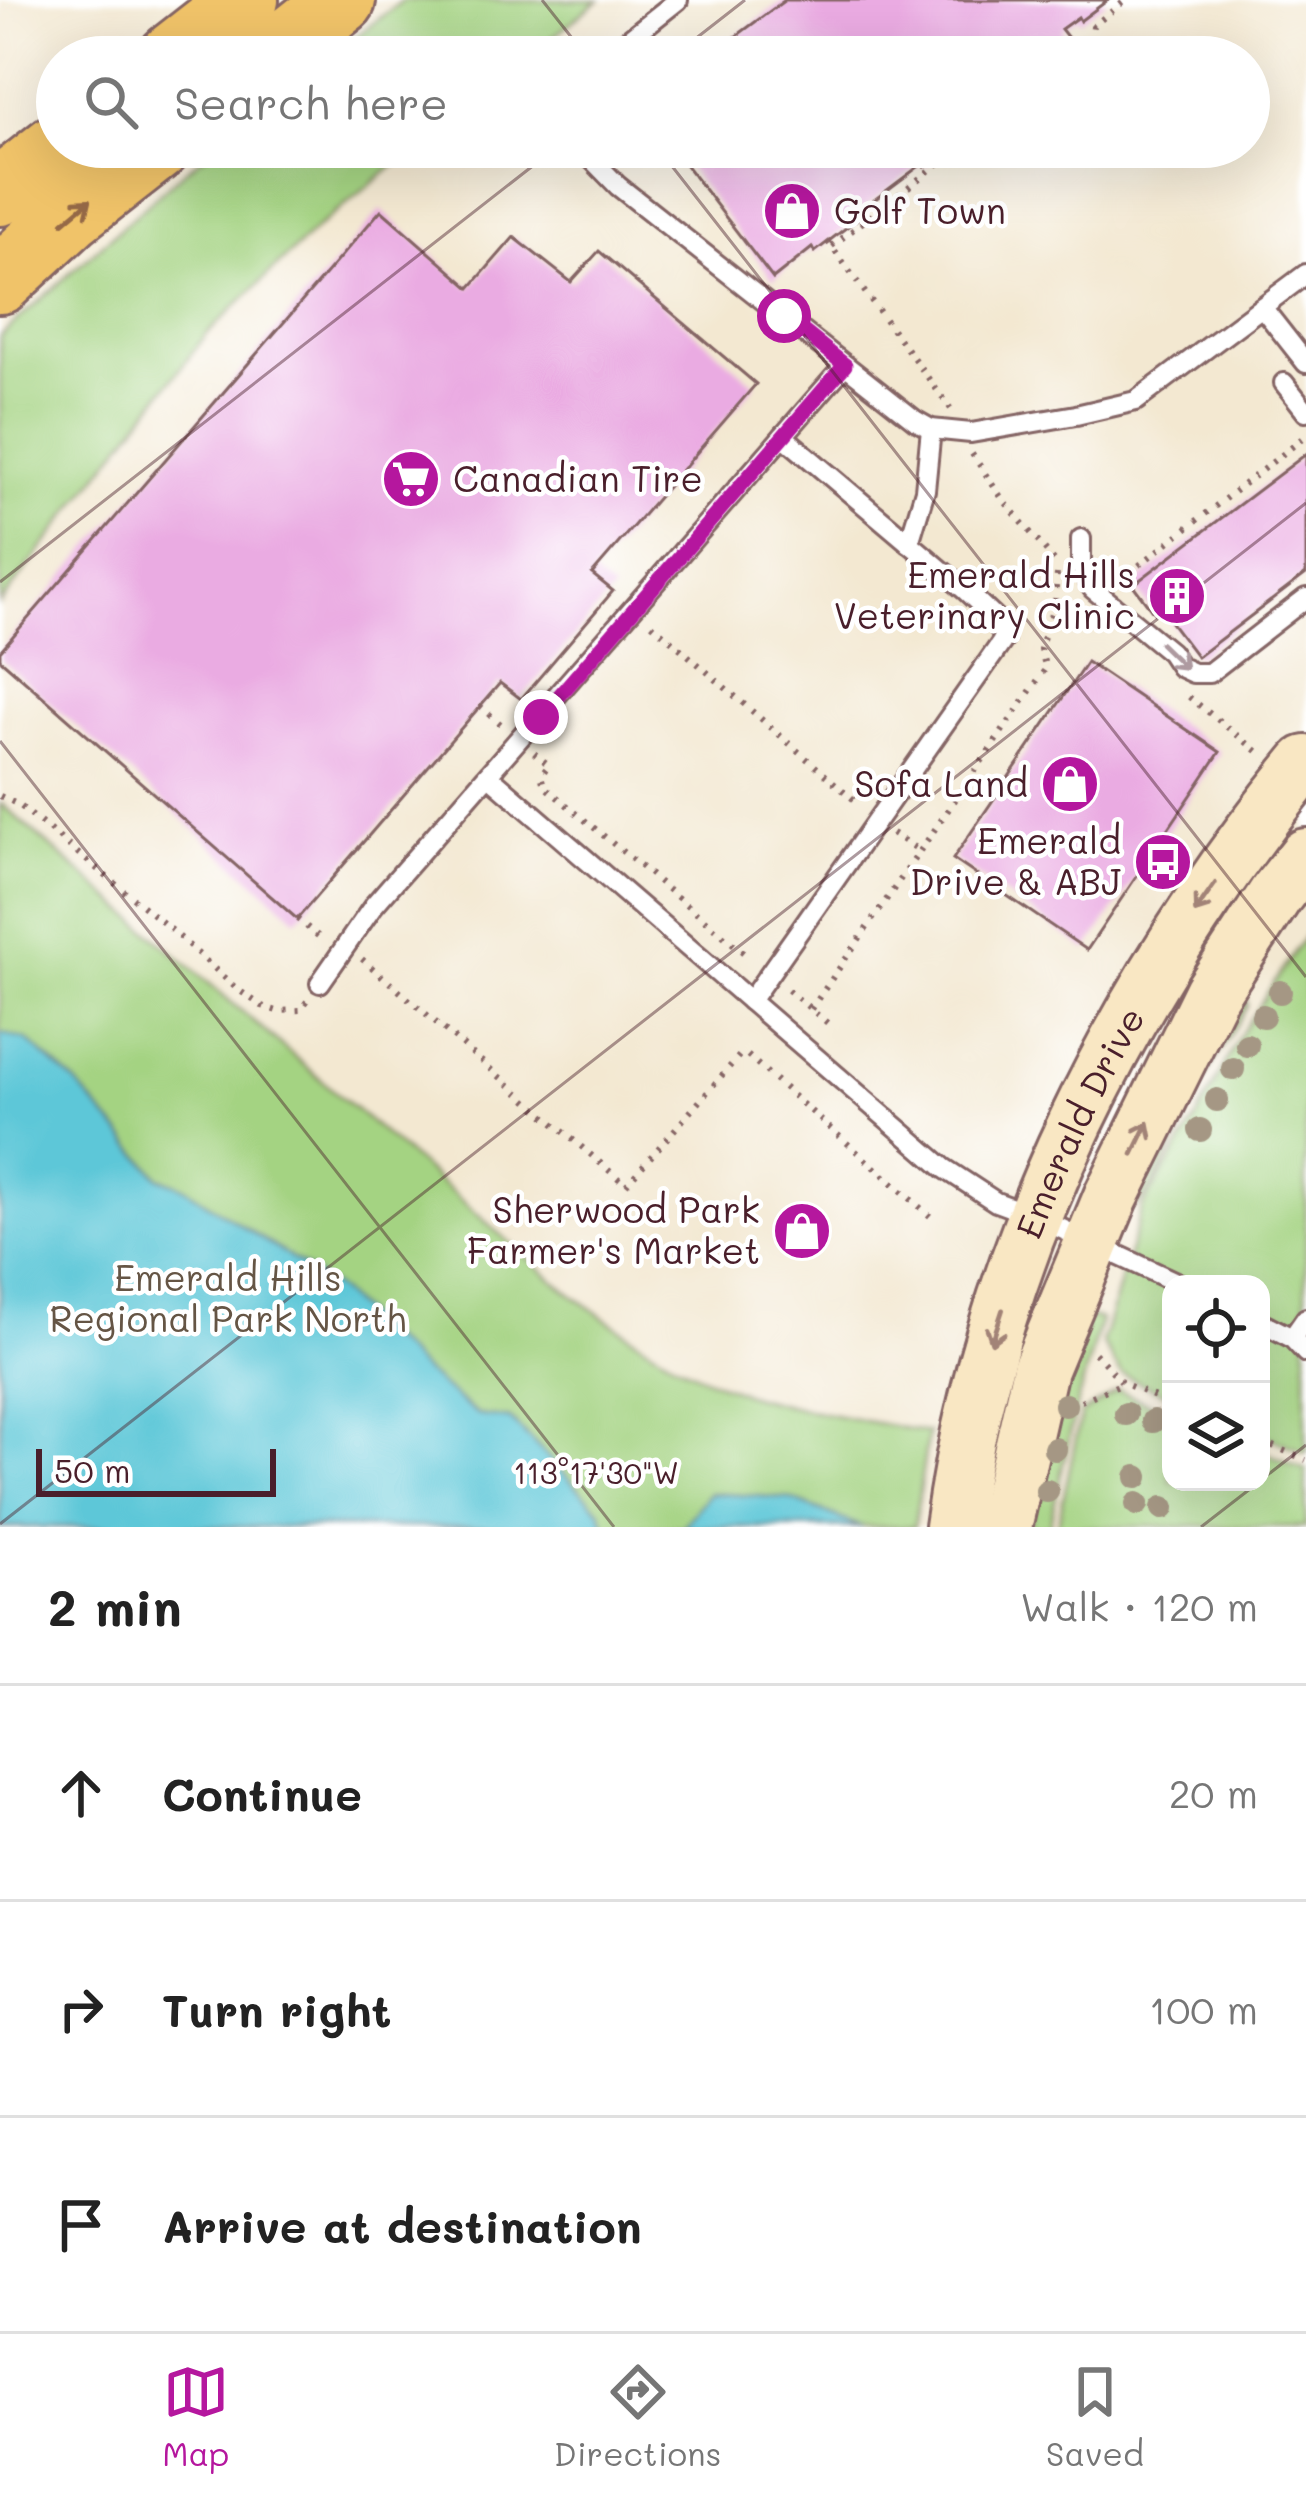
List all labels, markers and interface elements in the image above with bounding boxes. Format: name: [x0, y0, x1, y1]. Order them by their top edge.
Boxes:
search box: [36, 36, 1270, 168]
icon: search: [78, 69, 144, 135]
text: Search here: [174, 73, 448, 131]
shop icon: Golf Town: [761, 180, 823, 242]
place label: Golf Town: [834, 186, 1006, 233]
one-way arrow: [60, 199, 92, 225]
route start: [757, 289, 811, 343]
supermarket icon: Canadian Tire: [380, 448, 442, 510]
place label: Canadian Tire: [453, 454, 703, 501]
place label: Emerald Hills Veterinary Clinic: [834, 550, 1135, 639]
building icon: Emerald Hills Veterinary Clinic: [1146, 565, 1208, 627]
one-way arrow: [1158, 641, 1188, 671]
route end: [514, 690, 568, 744]
shop icon: Sofa Land: [1039, 753, 1101, 815]
place label: Sofa Land: [854, 759, 1028, 806]
place label: Emerald Drive & ABJ: [910, 816, 1121, 904]
bus stop icon: Emerald Drive & ABJ: [1132, 831, 1194, 893]
one-way arrow: [1193, 881, 1219, 914]
street label: Emerald Drive: [1004, 998, 1154, 1244]
one-way arrow: [1130, 1120, 1153, 1156]
place label: Sherwood Park Farmer's Market: [467, 1185, 760, 1273]
shop icon: Sherwood Park Farmer's Market: [771, 1200, 833, 1262]
park label: Emerald Hills Regional Park North: [50, 1253, 406, 1341]
map controls: [1162, 1275, 1270, 1491]
button: locate: [1162, 1275, 1270, 1383]
one-way arrow: [985, 1307, 1007, 1345]
button: layers: [1162, 1383, 1270, 1491]
scale bar: [36, 1443, 276, 1496]
text: 50 m: [54, 1448, 130, 1491]
text: 113°17'30"W: [513, 1452, 679, 1492]
text: 2 min: [48, 1572, 182, 1639]
text: Walk · 120 m: [1020, 1580, 1258, 1631]
icon: ahead: [48, 1760, 114, 1826]
text: Continue: [162, 1764, 362, 1822]
text: 20 m: [1169, 1767, 1258, 1818]
icon: right: [48, 1976, 114, 2042]
text: Turn right: [162, 1980, 391, 2038]
text: 100 m: [1149, 1983, 1258, 2034]
icon: arrive: [48, 2192, 114, 2258]
text: Arrive at destination: [162, 2196, 642, 2254]
tab: Map: [162, 2359, 229, 2474]
tab: Directions: [554, 2359, 721, 2474]
tab: Saved: [1046, 2359, 1144, 2474]

